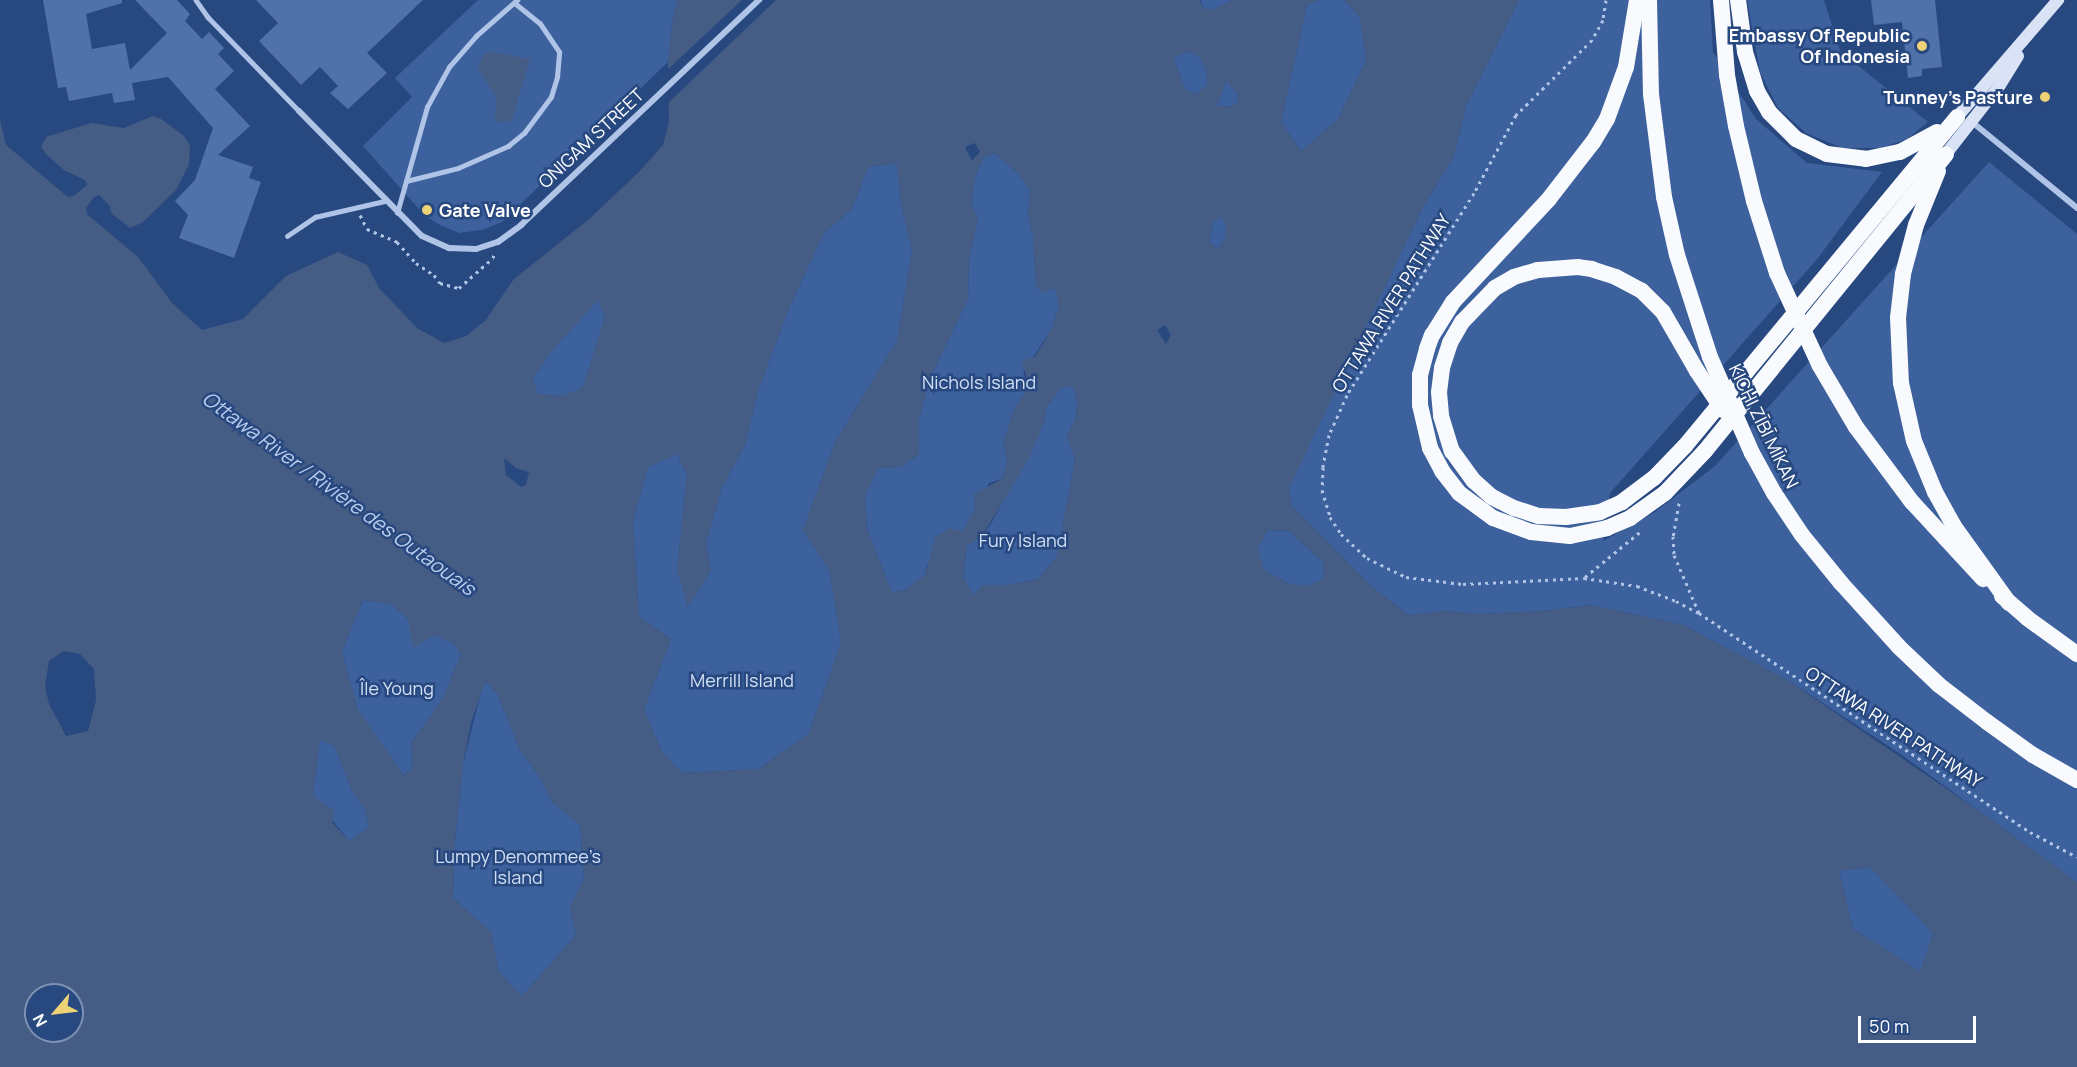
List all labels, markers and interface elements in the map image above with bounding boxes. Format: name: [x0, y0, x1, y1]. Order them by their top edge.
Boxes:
place label: Embassy Of Republic Of Indonesia: [1729, 25, 1910, 68]
marker: Embassy Of Republic Of Indonesia: [1915, 39, 1929, 53]
street label: ONIGAM STREET: [534, 84, 648, 192]
place label: Tunney's Pasture: [1884, 86, 2033, 108]
marker: Tunney's Pasture: [2038, 90, 2052, 104]
place label: Gate Valve: [439, 199, 531, 221]
marker: Gate Valve: [420, 203, 434, 217]
street label: OTTAWA RIVER PATHWAY: [1327, 210, 1455, 396]
street label: KICHI ZĪBĪ MĪKAN: [1725, 360, 1803, 492]
park label: Nichols Island: [922, 371, 1036, 393]
water label: Ottawa River / Rivière des Outaouais: [198, 386, 480, 600]
park label: Fury Island: [979, 529, 1067, 551]
street label: OTTAWA RIVER PATHWAY: [1802, 662, 1986, 792]
park label: Merrill Island: [690, 669, 794, 691]
park label: Île Young: [360, 677, 434, 699]
park label: Lumpy Denommee’s Island: [435, 846, 601, 888]
north arrow: [24, 983, 84, 1043]
scale bar: [1861, 1004, 1980, 1042]
text: N: [27, 1010, 52, 1031]
text: 50 m: [1869, 1014, 1909, 1038]

